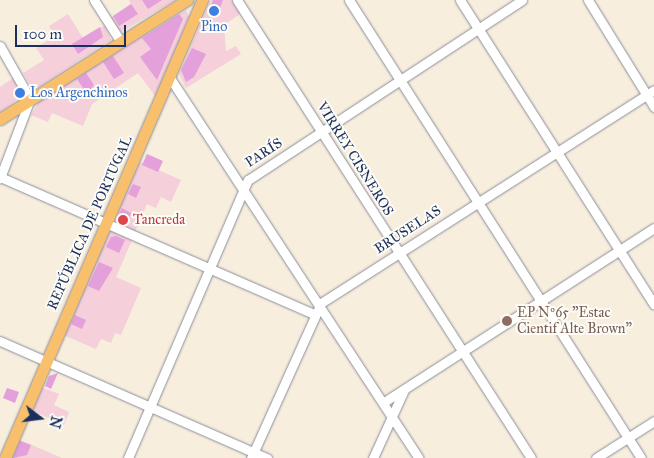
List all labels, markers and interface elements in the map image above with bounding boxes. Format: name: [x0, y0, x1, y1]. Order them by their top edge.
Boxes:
marker: Pino: [208, 5, 220, 17]
scale bar: [18, 15, 129, 47]
place label: Pino: [201, 19, 227, 35]
text: 100 m: [23, 25, 62, 43]
place label: Los Argenchinos: [30, 85, 128, 101]
marker: Los Argenchinos: [14, 87, 26, 99]
street label: VIRREY CISNEROS: [313, 99, 397, 219]
street label: REPÚBLICA DE PORTUGAL: [44, 133, 136, 313]
street label: PARÍS: [242, 135, 286, 171]
street label: BRUSELAS: [372, 202, 444, 258]
place label: Tancreda: [133, 212, 185, 228]
marker: Tancreda: [117, 214, 129, 226]
place label: EP Nº65 "Estac Cientif Alte Brown": [517, 305, 632, 338]
marker: EP Nº65 "Estac Cientif Alte Brown": [501, 315, 513, 327]
north arrow: [15, 393, 65, 443]
text: N: [45, 414, 65, 430]

